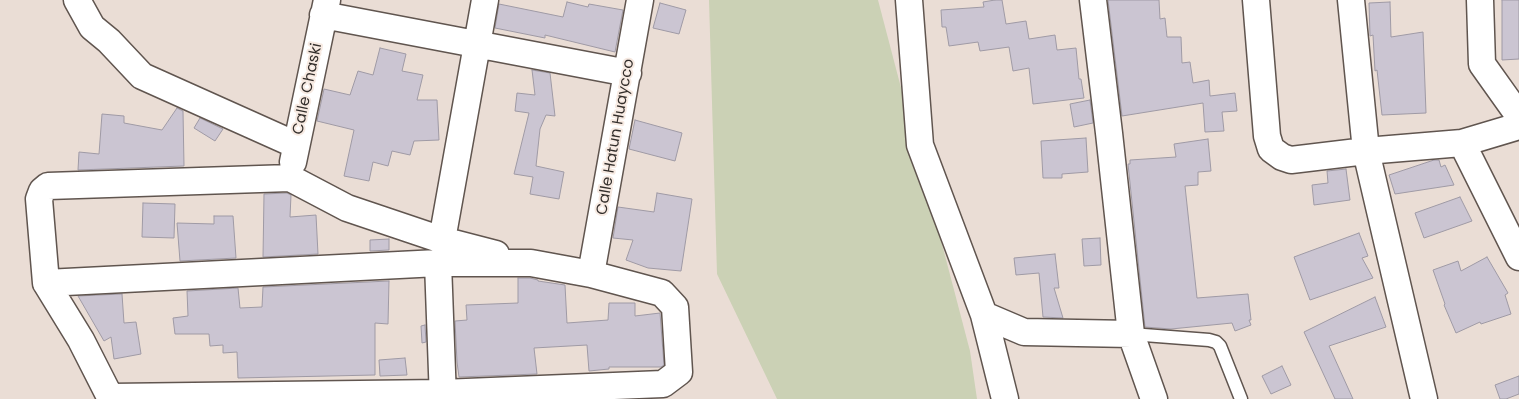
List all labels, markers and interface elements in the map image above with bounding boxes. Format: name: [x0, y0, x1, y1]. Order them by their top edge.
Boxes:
street label: Calle Chaski: [290, 42, 326, 136]
street label: Calle Hatun Huaycco: [593, 58, 639, 216]

